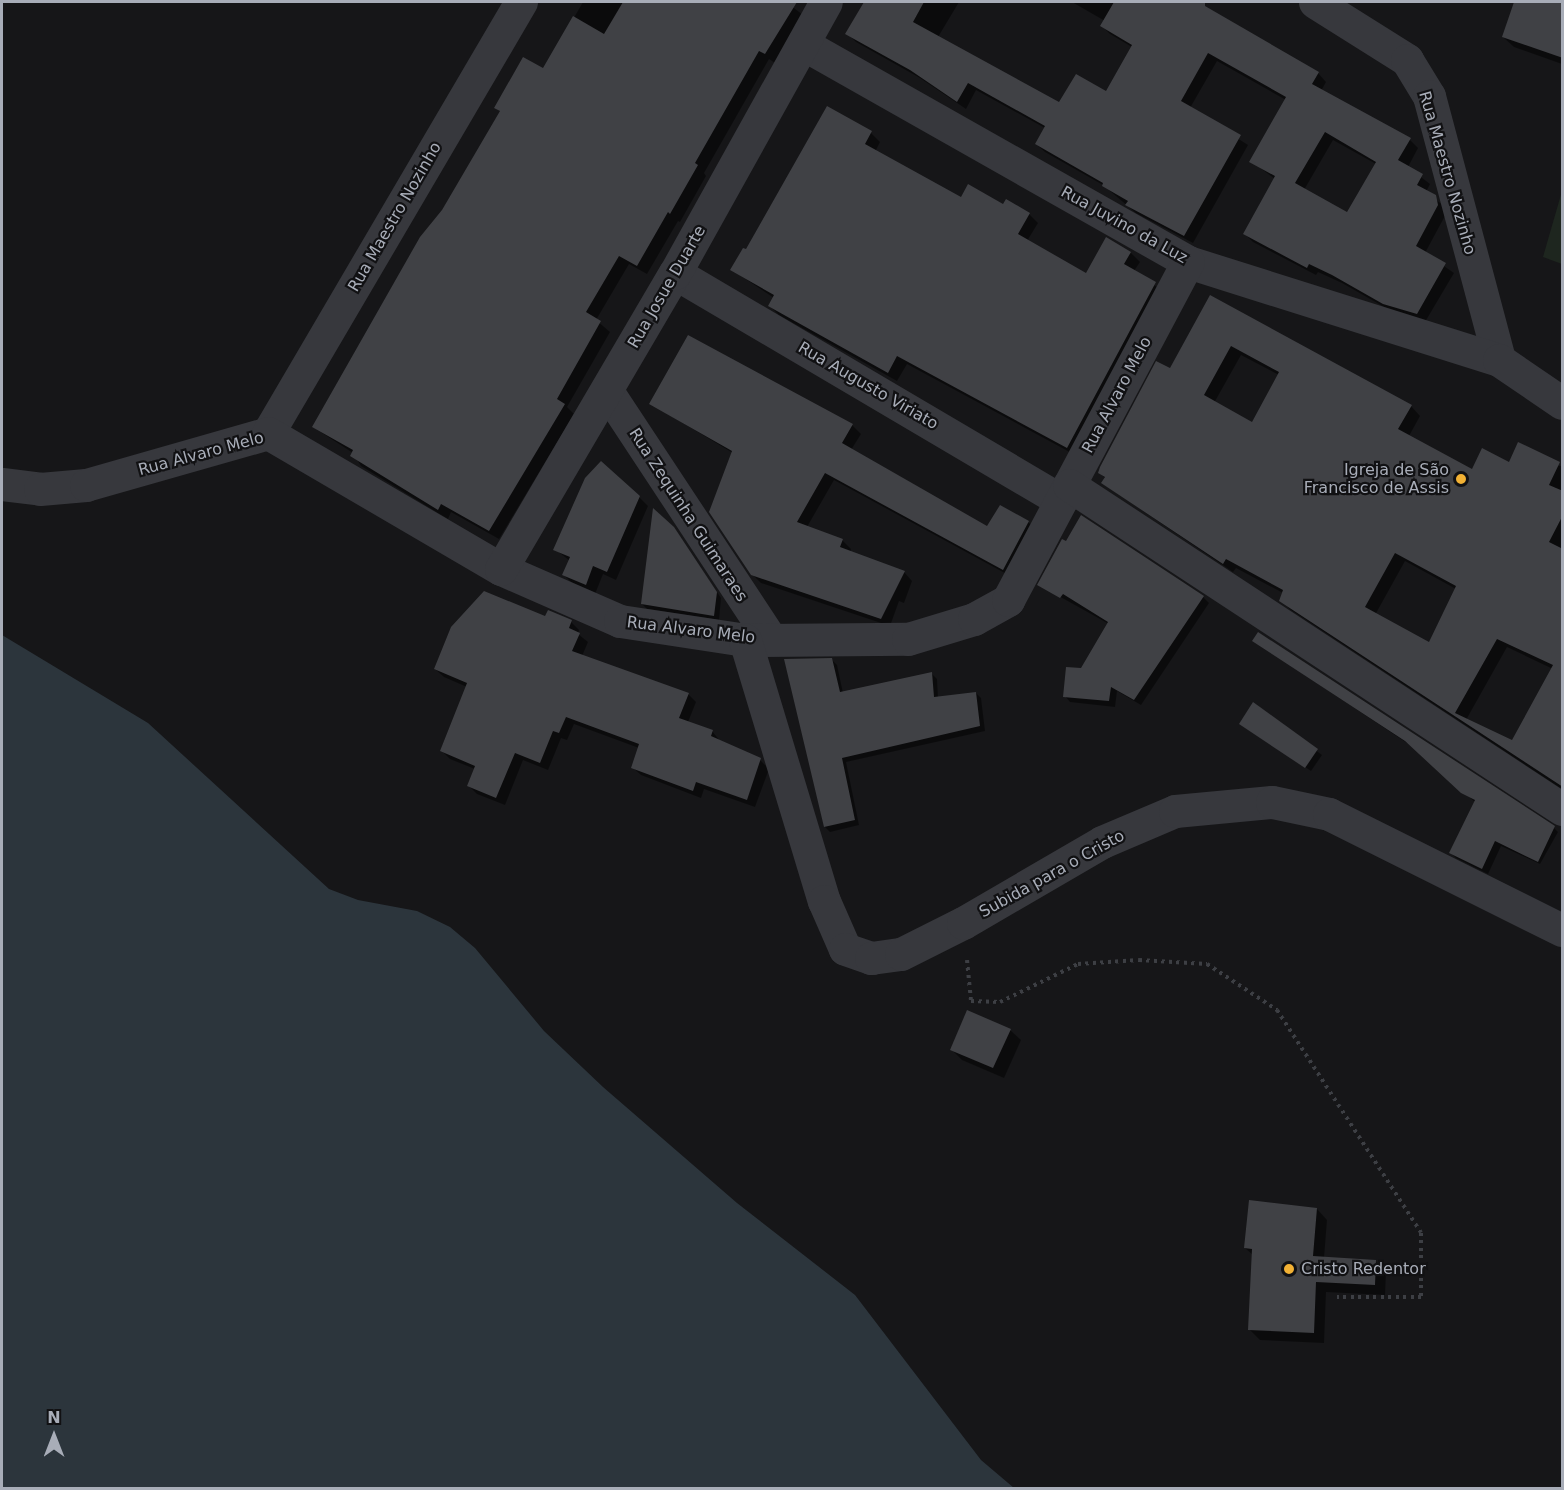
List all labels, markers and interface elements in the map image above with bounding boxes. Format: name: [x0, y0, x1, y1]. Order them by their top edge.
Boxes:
street label: Rua Maestro Nozinho: [1414, 89, 1480, 257]
street label: Rua Maestro Nozinho: [344, 139, 446, 295]
street label: Rua Juvino da Luz: [1057, 182, 1191, 268]
street label: Rua Josue Duarte: [624, 222, 710, 352]
street label: Rua Alvaro Melo: [1078, 334, 1156, 456]
street label: Rua Augusto Viriato: [795, 338, 941, 434]
street label: Rua Zequinha Guimaraes: [625, 425, 751, 605]
street label: Rua Alvaro Melo: [136, 428, 266, 480]
place label: Igreja de São Francisco de Assis: [1304, 460, 1449, 498]
marker: Igreja de São Francisco de Assis: [1454, 472, 1468, 486]
street label: Rua Alvaro Melo: [626, 613, 756, 647]
street label: Subida para o Cristo: [976, 826, 1128, 922]
place label: Cristo Redentor: [1301, 1259, 1426, 1279]
marker: Cristo Redentor: [1282, 1262, 1296, 1276]
north arrow: [24, 1406, 84, 1466]
text: N: [47, 1408, 61, 1427]

